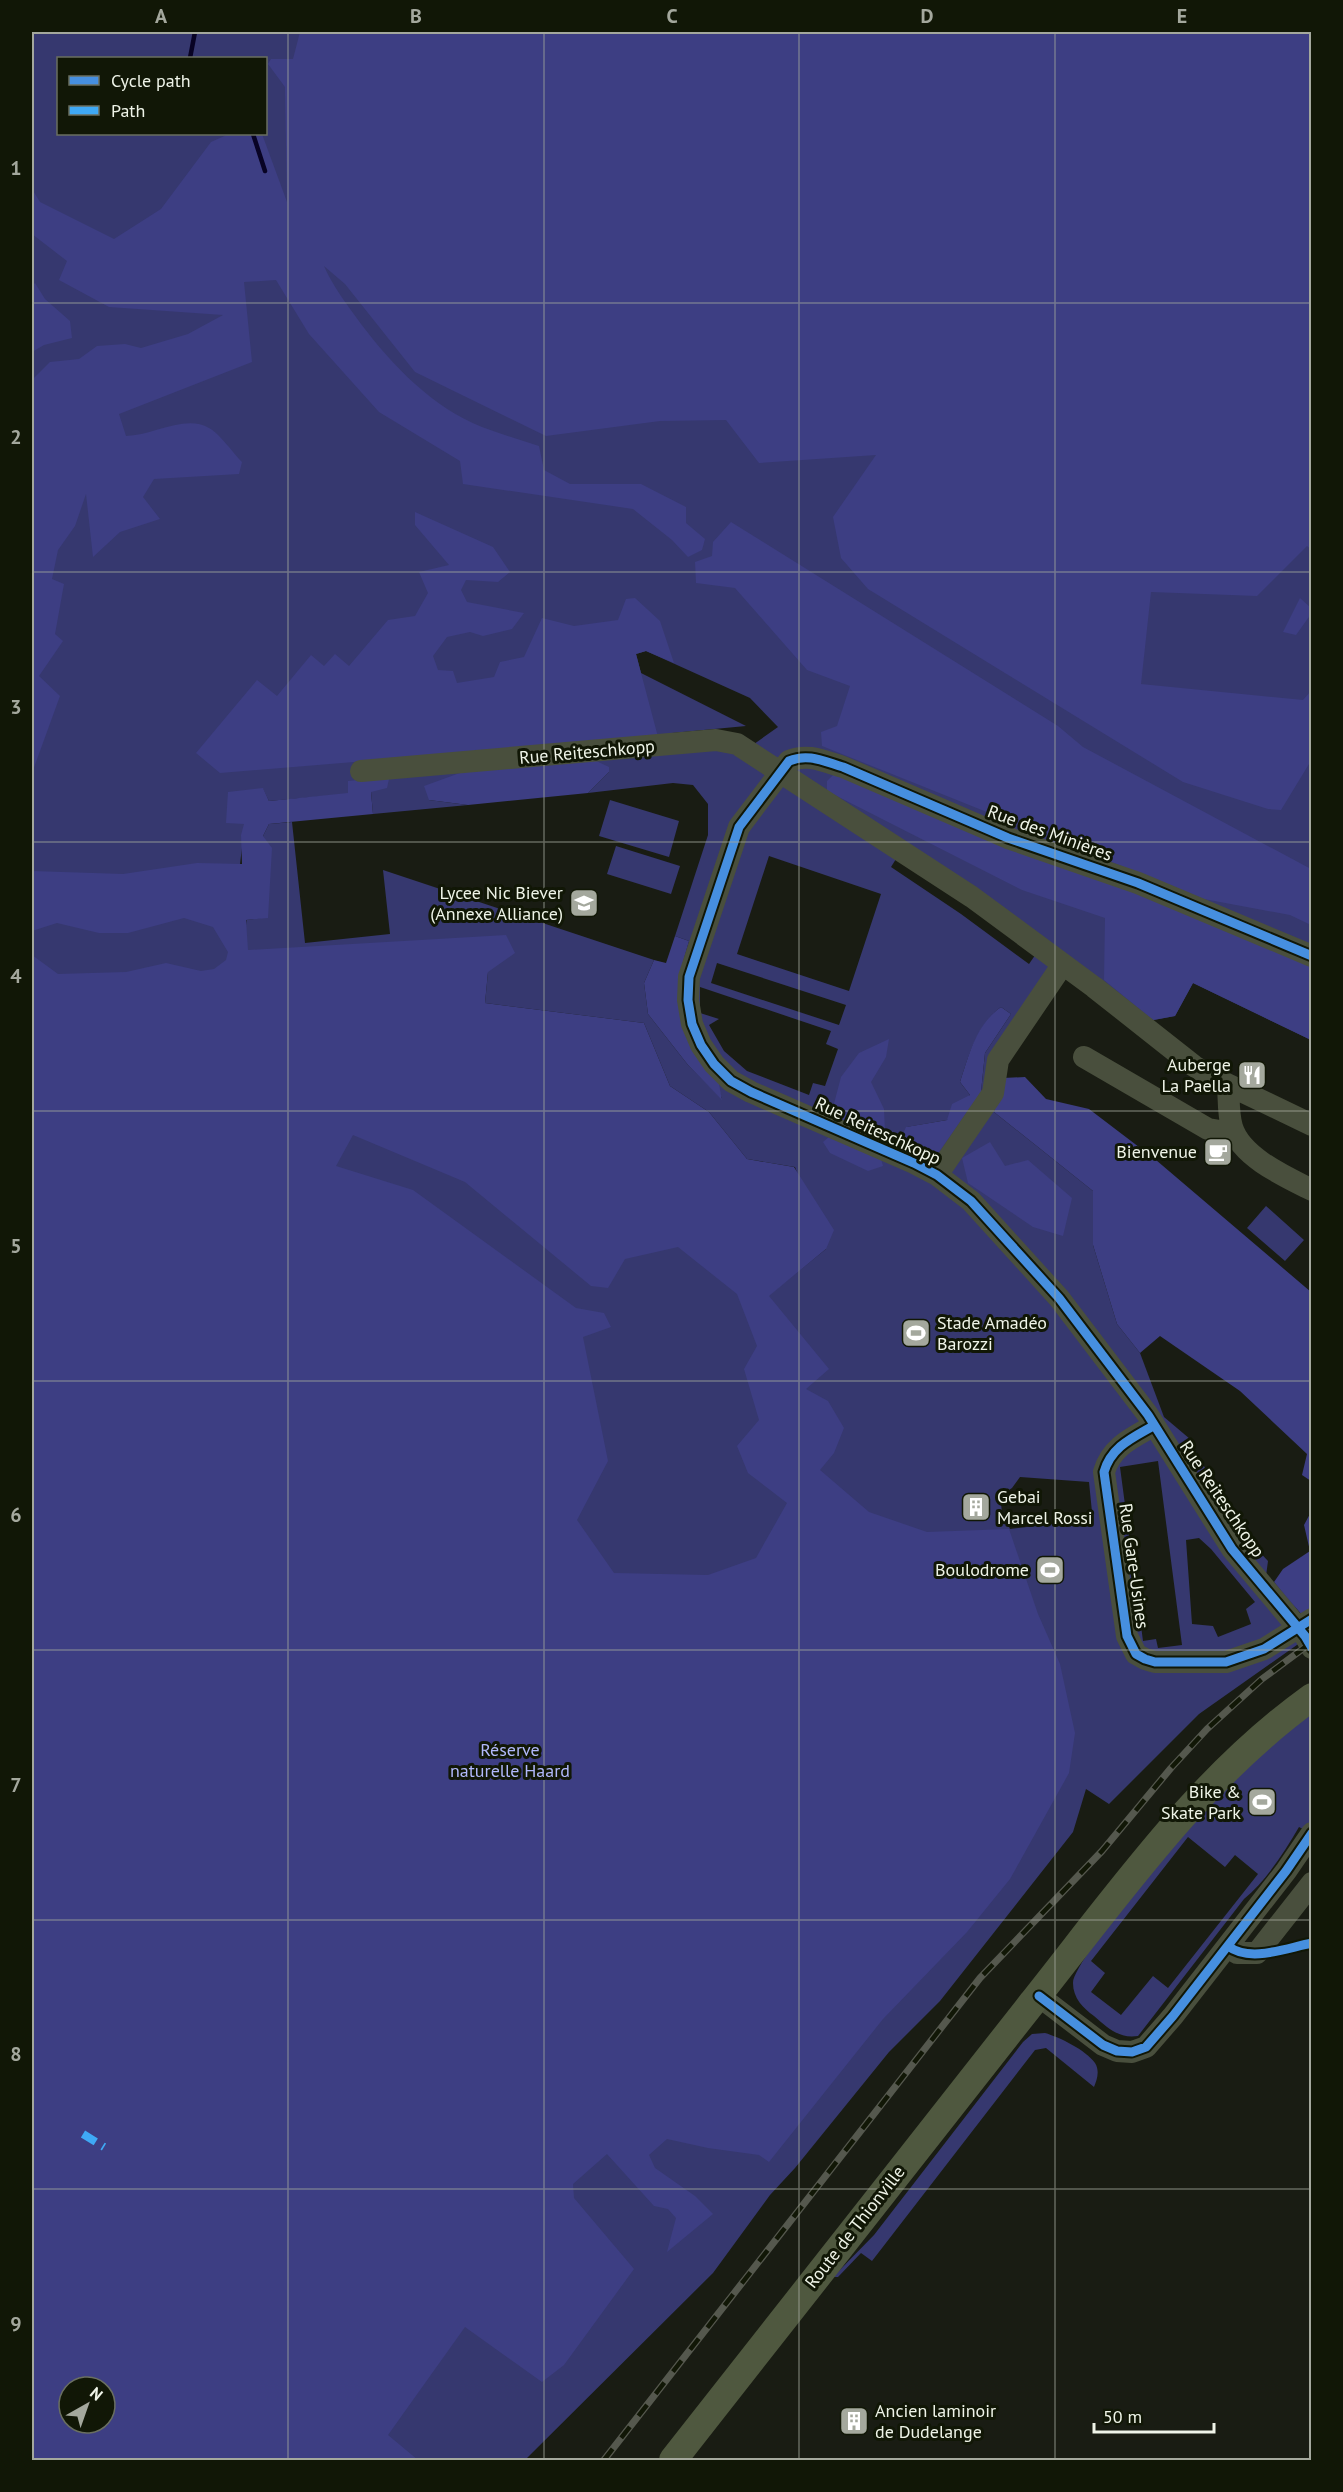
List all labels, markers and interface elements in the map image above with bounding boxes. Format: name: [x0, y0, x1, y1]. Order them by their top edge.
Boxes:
text: A: [155, 3, 168, 29]
text: B: [410, 3, 422, 29]
text: C: [666, 3, 678, 29]
text: D: [921, 3, 934, 29]
text: E: [1177, 3, 1187, 29]
legend: [57, 57, 267, 135]
text: Cycle path: [111, 69, 191, 92]
text: Path: [111, 99, 145, 122]
text: 1: [10, 155, 22, 181]
text: 2: [10, 424, 22, 450]
text: 3: [10, 694, 22, 720]
street label: Rue Reiteschkopp: [518, 734, 656, 769]
street label: Rue des Minières: [985, 799, 1116, 866]
place label: Lycee Nic Biever (Annexe Alliance): [430, 881, 563, 925]
school or university icon: Lycee Nic Biever (Annexe Alliance): [568, 887, 600, 919]
text: 4: [10, 963, 22, 989]
place label: Auberge La Paella: [1161, 1053, 1231, 1097]
restaurant icon: Auberge La Paella: [1236, 1059, 1268, 1091]
street label: Rue Reiteschkopp: [812, 1091, 945, 1170]
cafe icon: Bienvenue: [1202, 1136, 1234, 1168]
place label: Bienvenue: [1116, 1140, 1197, 1163]
text: 5: [10, 1233, 22, 1259]
place label: Stade Amadéo Barozzi: [937, 1311, 1047, 1355]
sports icon: Stade Amadéo Barozzi: [900, 1317, 932, 1349]
street label: Rue Reiteschkopp: [1175, 1436, 1270, 1562]
place label: Gebai Marcel Rossi: [997, 1485, 1093, 1529]
building icon: Gebai Marcel Rossi: [960, 1491, 992, 1523]
text: 6: [10, 1502, 22, 1528]
street label: Rue Gare-Usines: [1114, 1502, 1155, 1630]
sports icon: Boulodrome: [1034, 1554, 1066, 1586]
place label: Boulodrome: [935, 1558, 1029, 1581]
park label: Réserve naturelle Haard: [450, 1738, 570, 1782]
text: 7: [10, 1772, 22, 1798]
place label: Bike & Skate Park: [1161, 1780, 1241, 1824]
sports icon: Bike & Skate Park: [1246, 1786, 1278, 1818]
text: 8: [10, 2041, 22, 2067]
street label: Route de Thionville: [800, 2161, 910, 2293]
text: 9: [10, 2311, 22, 2337]
north arrow: [57, 2375, 117, 2435]
text: N: [86, 2382, 107, 2405]
scale bar: [1094, 2396, 1214, 2434]
place label: Ancien laminoir de Dudelange: [875, 2399, 996, 2443]
building icon: Ancien laminoir de Dudelange: [838, 2405, 870, 2437]
text: 50 m: [1103, 2405, 1142, 2428]

